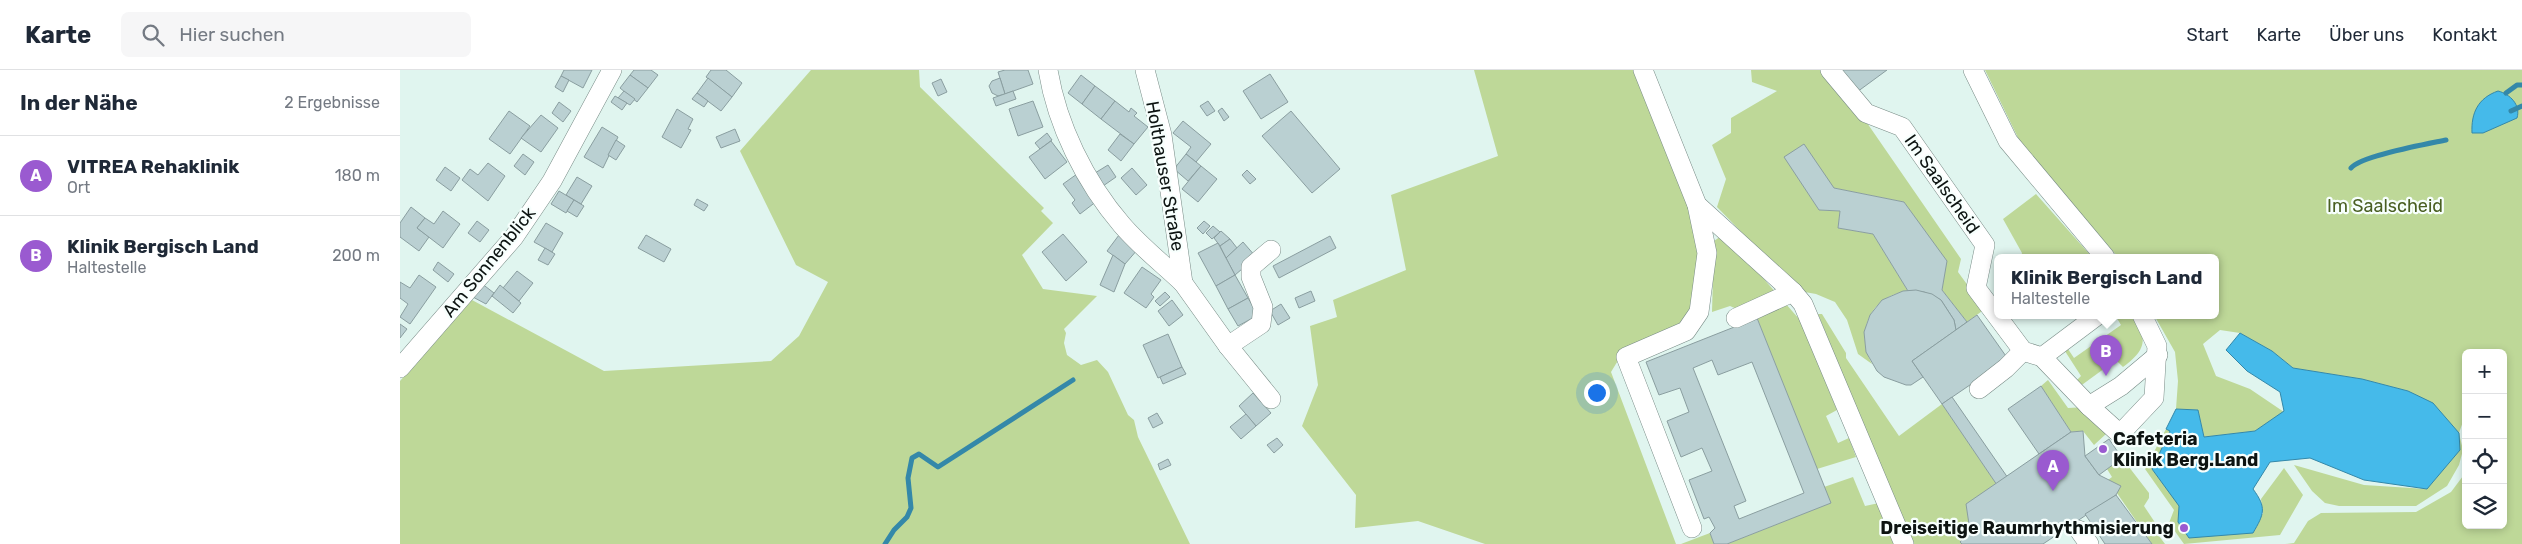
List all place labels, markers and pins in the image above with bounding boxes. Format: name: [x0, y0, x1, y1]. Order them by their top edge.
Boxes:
pin: B: [2090, 335, 2122, 376]
place label: Cafeteria Klinik Berg.Land: [2113, 428, 2258, 471]
marker: Cafeteria Klinik Berg.Land: [2097, 443, 2109, 455]
pin: A: [2037, 450, 2069, 491]
place label: Dreiseitige Raumrhythmisierung: [1880, 517, 2174, 539]
marker: Dreiseitige Raumrhythmisierung: [2178, 522, 2190, 534]

